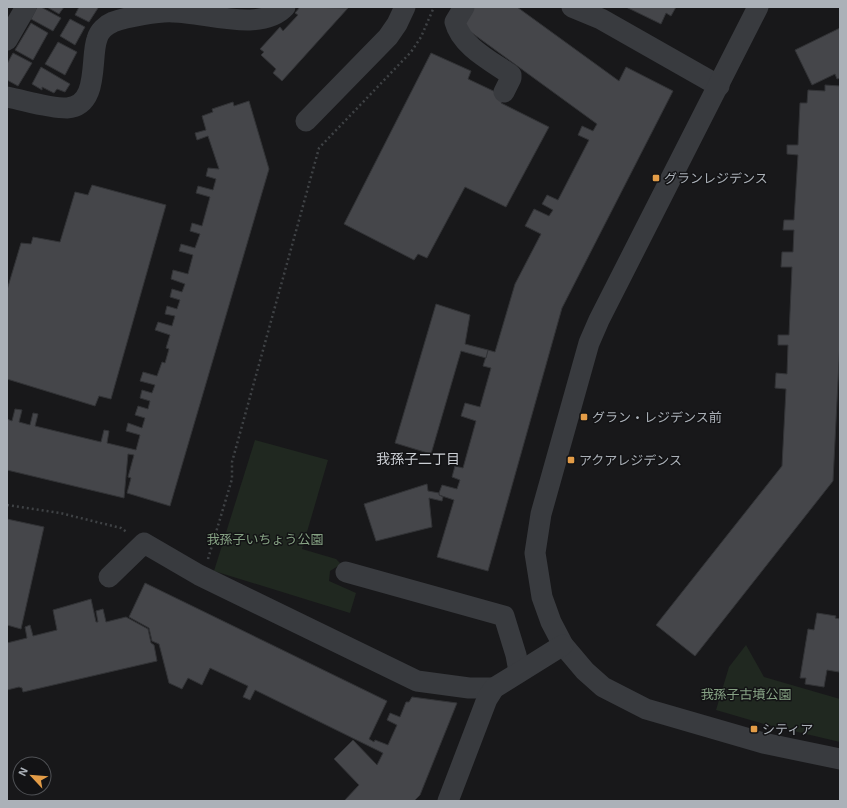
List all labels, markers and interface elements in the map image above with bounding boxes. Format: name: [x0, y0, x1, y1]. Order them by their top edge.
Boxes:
place label: グランレジデンス: [664, 170, 768, 186]
marker: グランレジデンス: [651, 173, 661, 183]
place label: グラン・レジデンス前: [592, 409, 722, 425]
marker: グラン・レジデンス前: [579, 412, 589, 422]
district label: 我孫子二丁目: [376, 450, 460, 467]
place label: アクアレジデンス: [579, 452, 682, 468]
marker: アクアレジデンス: [566, 455, 576, 465]
park label: 我孫子いちょう公園: [206, 531, 324, 547]
park label: 我孫子古墳公園: [700, 686, 792, 702]
place label: シティア: [762, 721, 813, 737]
marker: シティア: [749, 724, 759, 734]
north arrow: [12, 756, 52, 796]
text: N: [15, 765, 30, 778]

